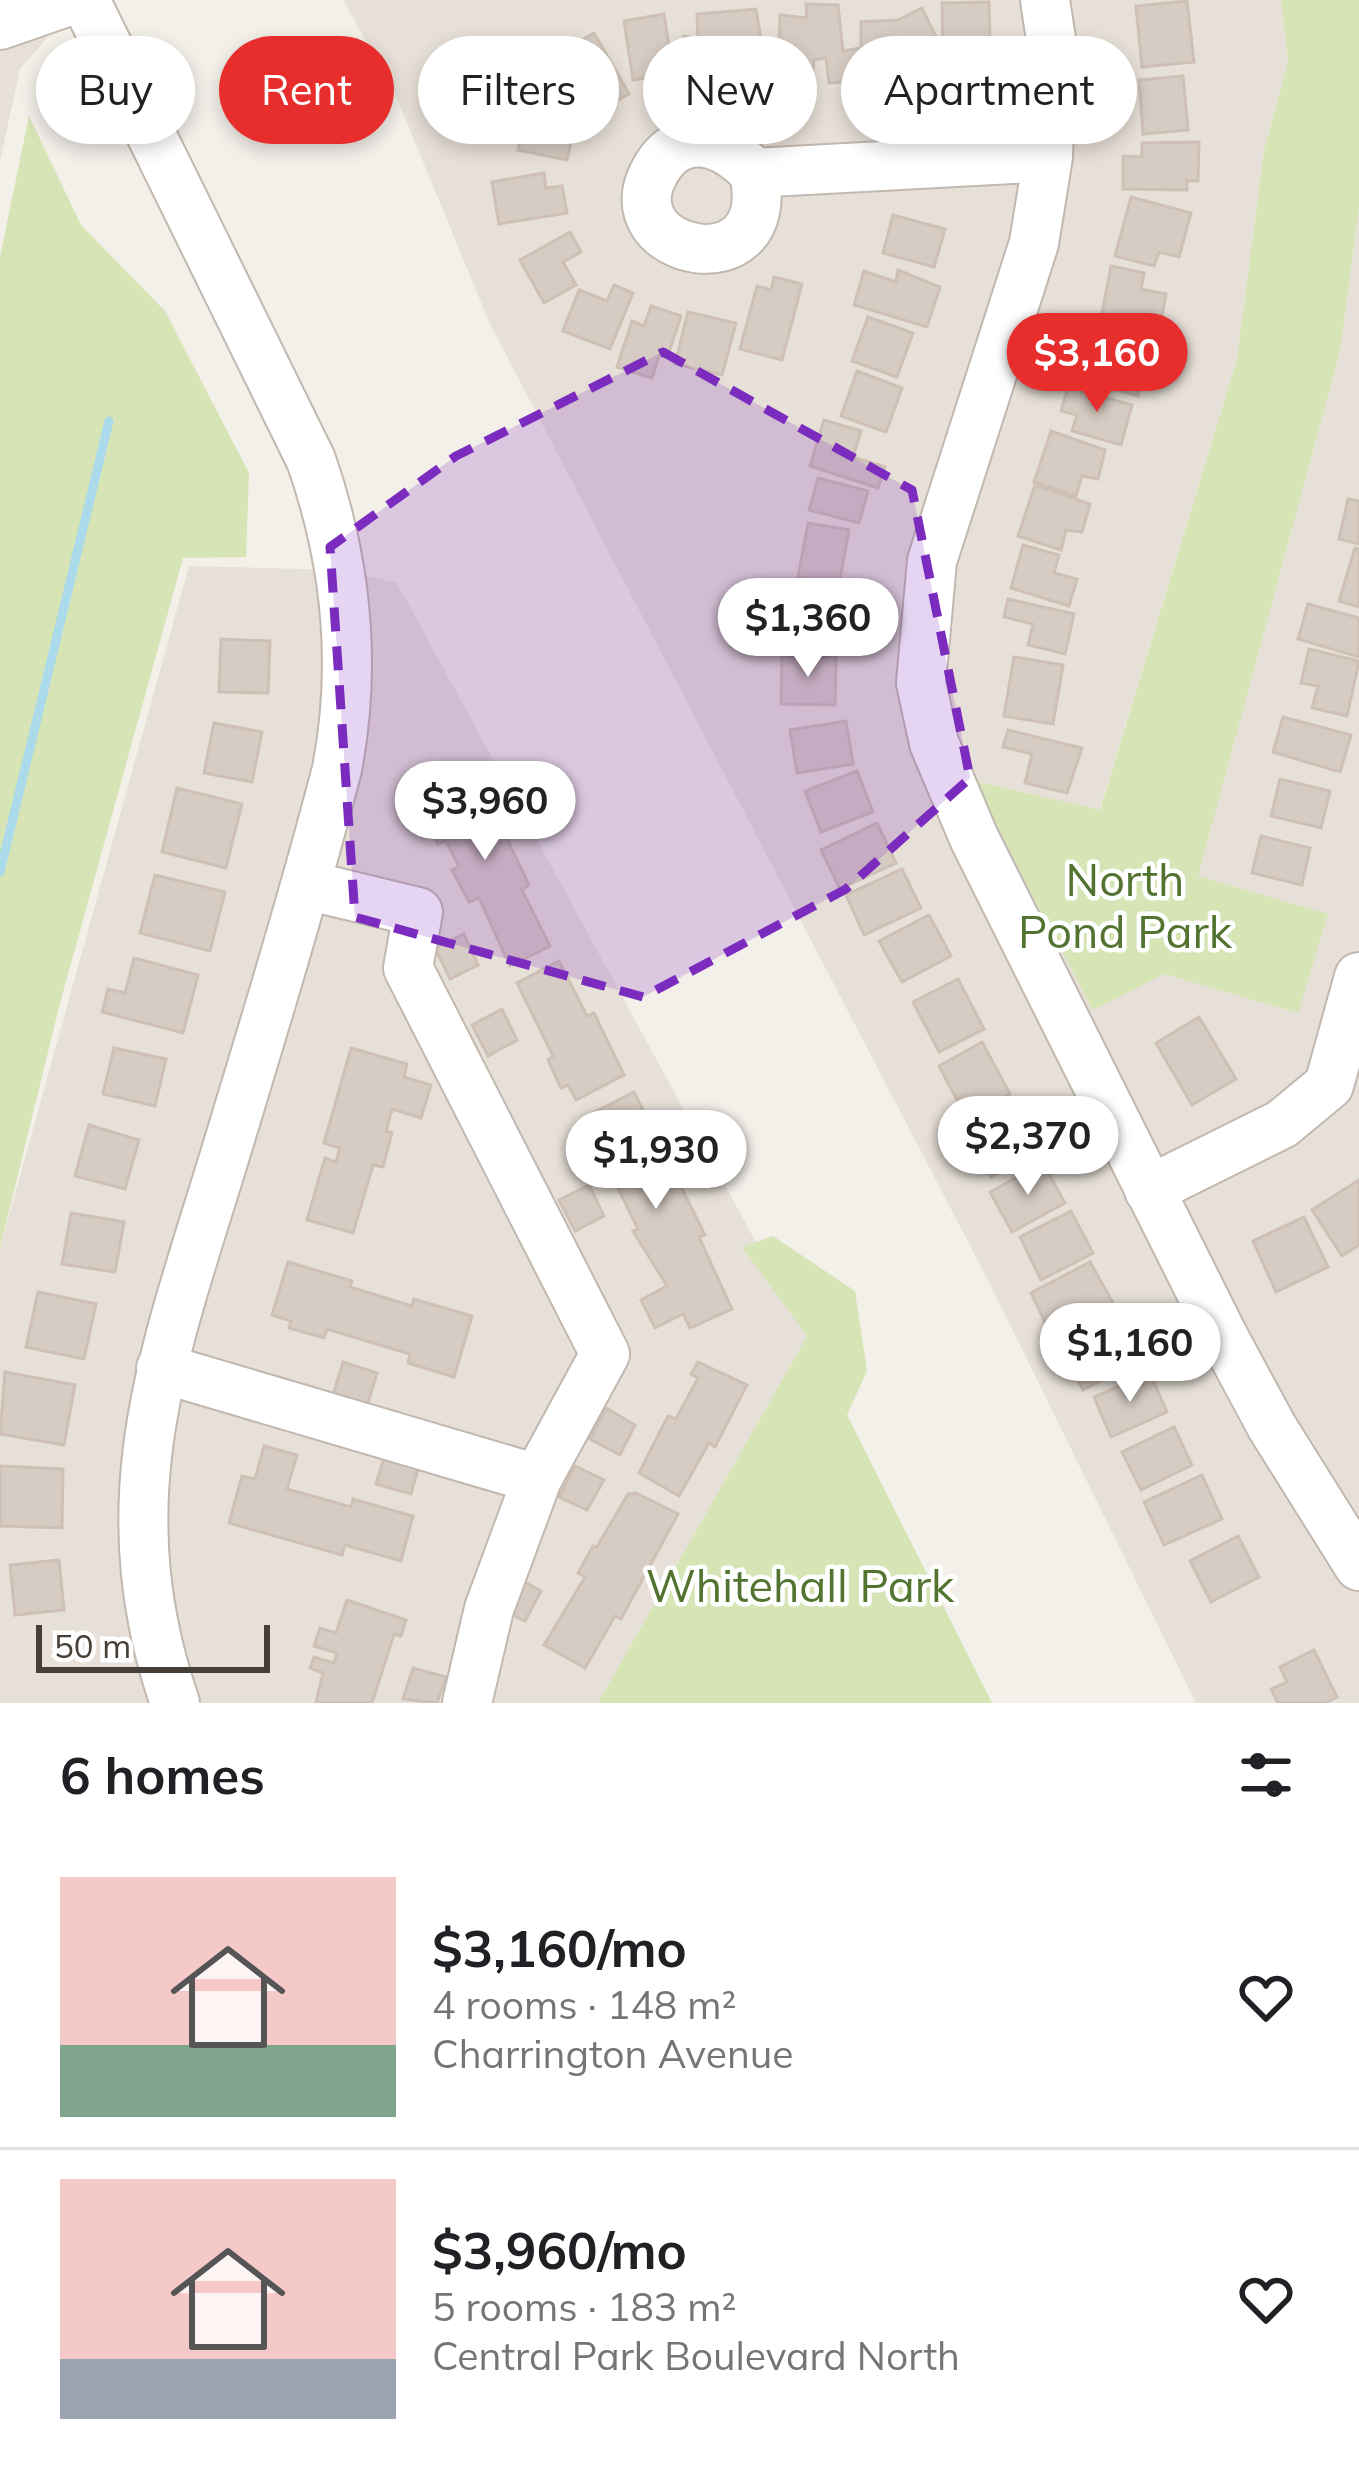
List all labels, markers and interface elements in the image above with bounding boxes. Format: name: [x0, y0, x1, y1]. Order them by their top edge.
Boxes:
chip: Buy: [36, 36, 195, 144]
chip: Rent: [219, 36, 394, 144]
chip: Filters: [418, 36, 619, 144]
chip: New: [643, 36, 817, 144]
chip: Apartment: [841, 36, 1137, 144]
pin: $3,160: [999, 313, 1195, 415]
text: $3,160: [1034, 327, 1160, 376]
pin: $1,360: [710, 578, 906, 680]
text: $1,360: [745, 592, 871, 641]
pin: $3,960: [387, 761, 583, 863]
text: $3,960: [422, 775, 548, 824]
park label: North Pond Park: [1018, 851, 1233, 959]
pin: $2,370: [930, 1096, 1126, 1198]
pin: $1,930: [558, 1110, 754, 1212]
text: $2,370: [965, 1110, 1091, 1159]
text: $1,930: [593, 1124, 719, 1173]
pin: $1,160: [1032, 1303, 1228, 1405]
text: $1,160: [1067, 1317, 1193, 1366]
park label: Whitehall Park: [646, 1557, 955, 1613]
scale bar: [36, 1619, 270, 1672]
text: 50 m: [54, 1625, 131, 1666]
icon: filters: [1233, 1742, 1299, 1808]
text: 6 homes: [60, 1743, 265, 1807]
text: $3,160/mo: [432, 1916, 687, 1980]
icon: home: [156, 1925, 300, 2069]
icon: heart: [1233, 1964, 1299, 2030]
text: 4 rooms · 148 m²: [432, 1980, 736, 2029]
text: Charrington Avenue: [432, 2029, 794, 2078]
text: $3,960/mo: [432, 2218, 687, 2282]
icon: home: [156, 2227, 300, 2371]
icon: heart: [1233, 2266, 1299, 2332]
text: 5 rooms · 183 m²: [432, 2282, 736, 2331]
text: Central Park Boulevard North: [432, 2331, 960, 2380]

